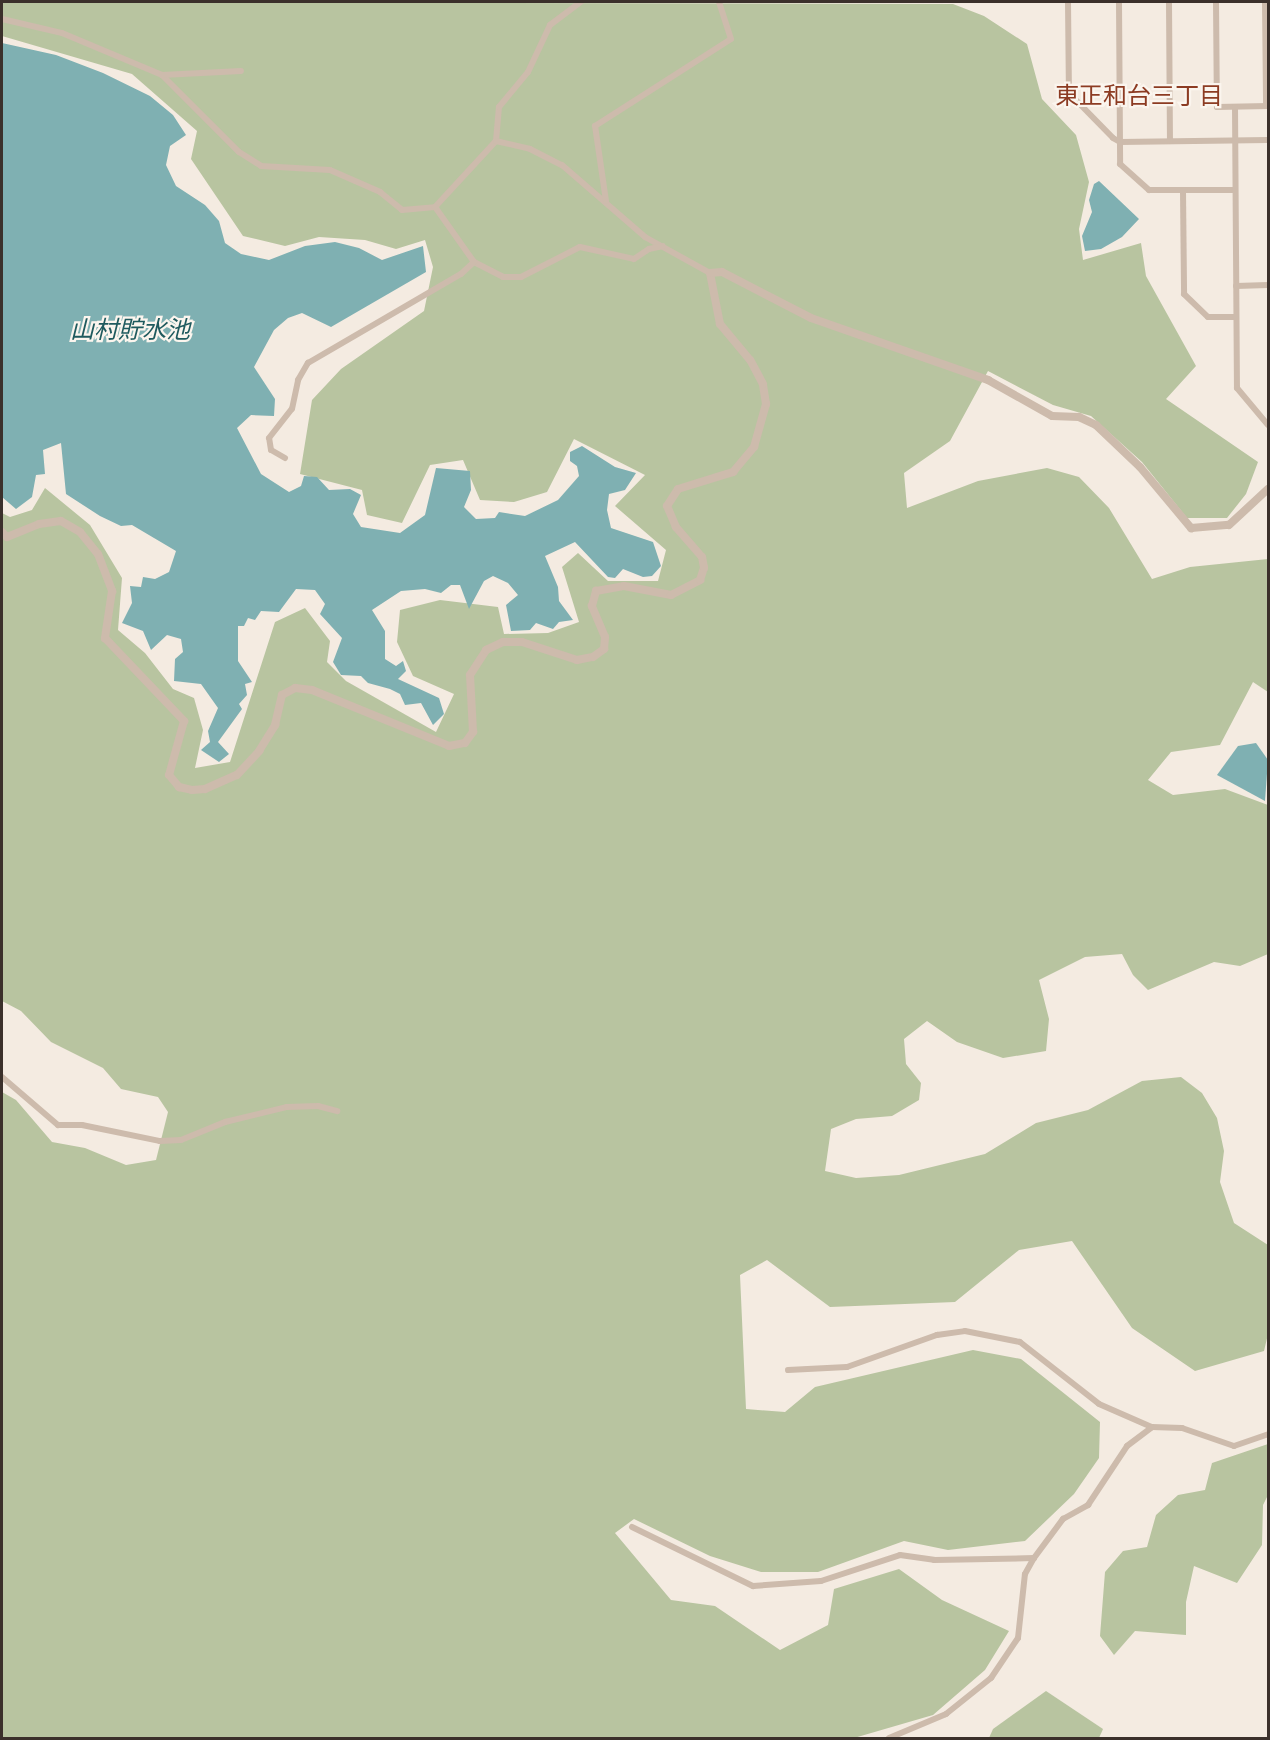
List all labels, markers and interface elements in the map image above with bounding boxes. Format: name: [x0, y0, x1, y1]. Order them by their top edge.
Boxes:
district label: 東正和台三丁目: [1055, 83, 1223, 111]
water label: 山村貯水池: [70, 317, 190, 345]

